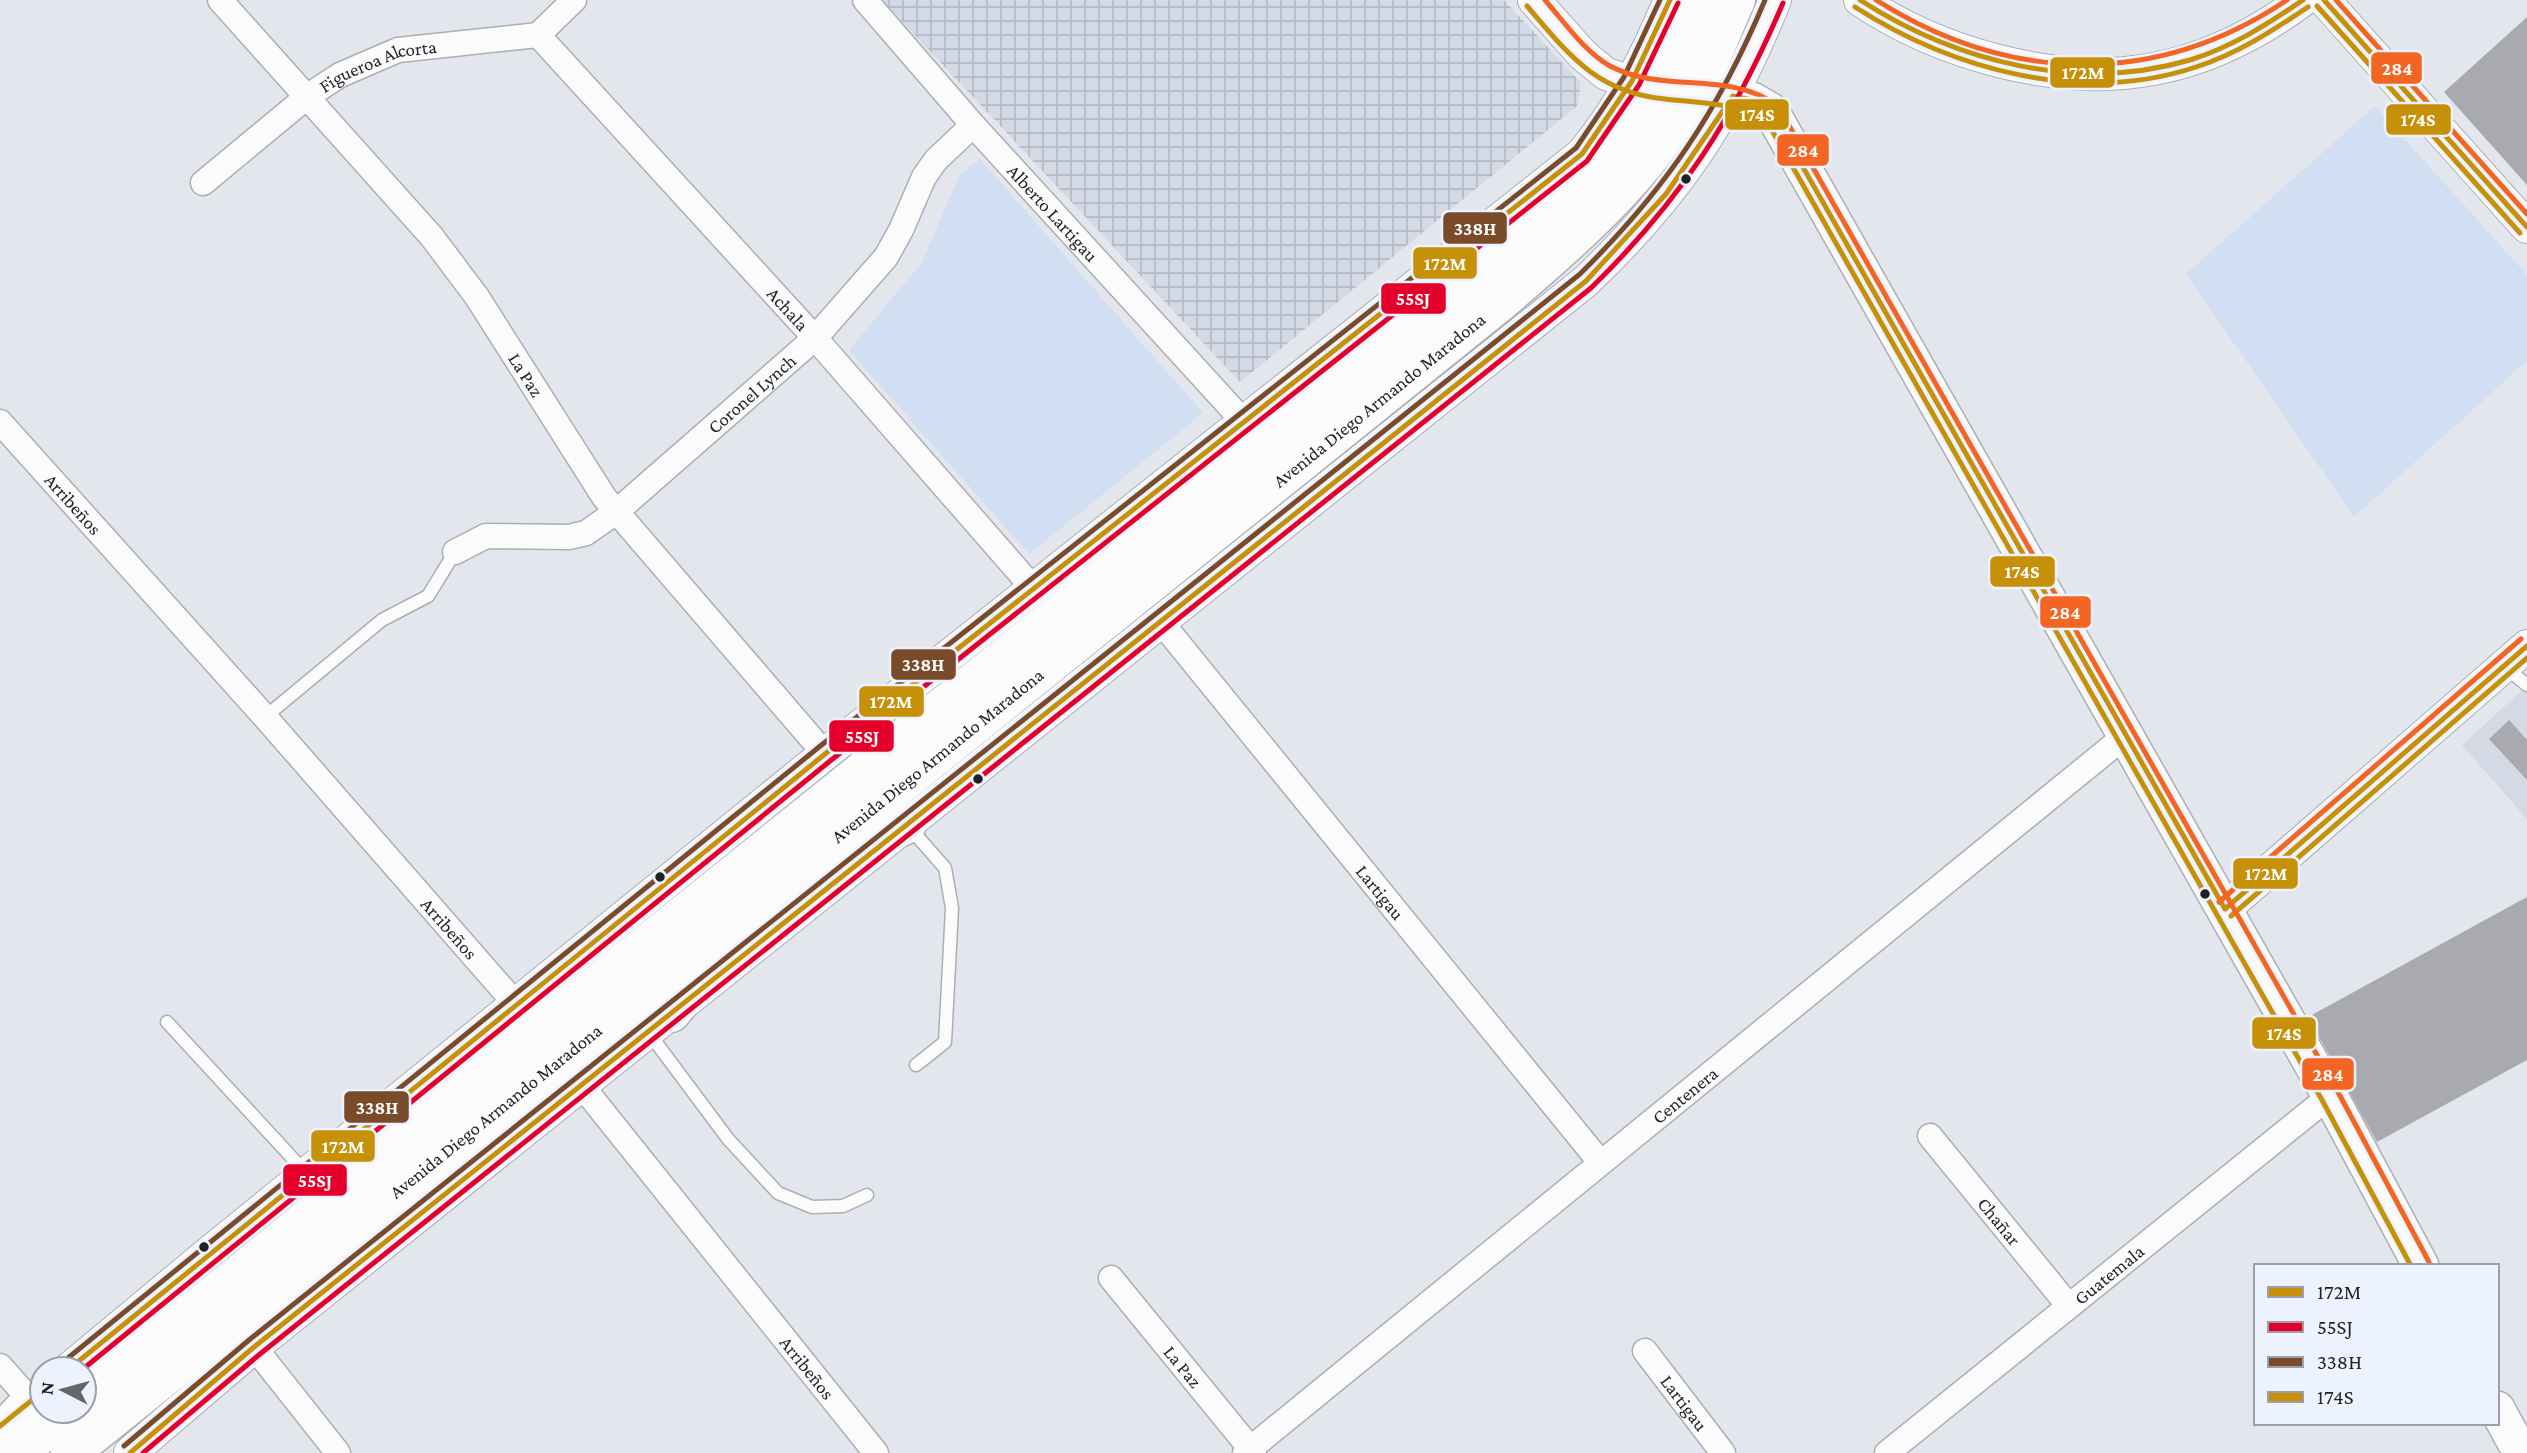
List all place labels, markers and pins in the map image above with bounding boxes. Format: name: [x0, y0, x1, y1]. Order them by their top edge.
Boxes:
unlabelled marker: [1679, 172, 1693, 186]
unlabelled marker: [971, 772, 985, 786]
unlabelled marker: [653, 870, 667, 884]
unlabelled marker: [2198, 887, 2212, 901]
unlabelled marker: [197, 1240, 211, 1254]

